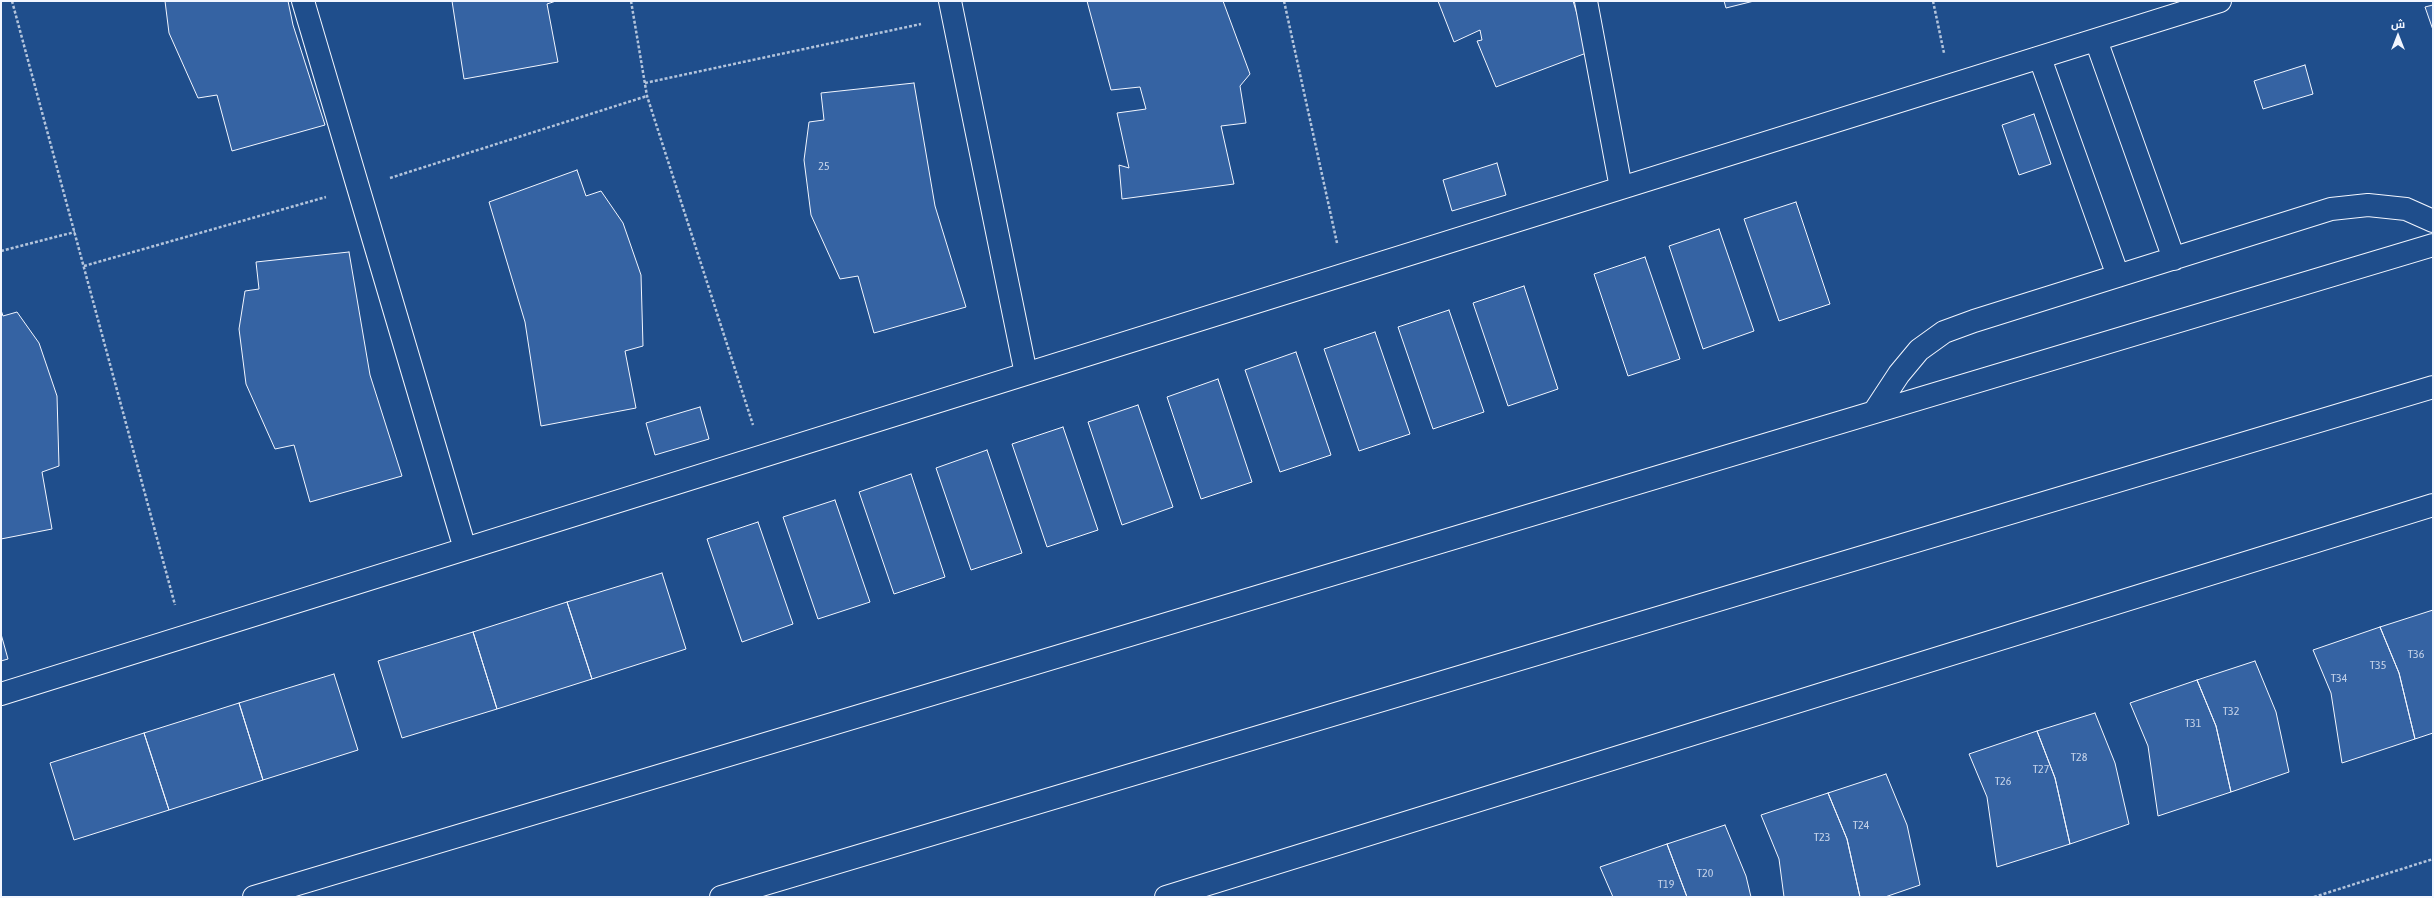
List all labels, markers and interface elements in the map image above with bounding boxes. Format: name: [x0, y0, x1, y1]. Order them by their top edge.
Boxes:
north arrow: [2378, 16, 2418, 56]
text: ش: [2391, 18, 2405, 30]
house number: 25: [818, 159, 830, 173]
house number: T36: [2408, 647, 2424, 661]
house number: T35: [2370, 658, 2386, 672]
house number: T34: [2331, 671, 2347, 685]
house number: T32: [2223, 704, 2239, 718]
house number: T31: [2185, 716, 2201, 730]
house number: T28: [2071, 750, 2087, 764]
house number: T27: [2033, 762, 2049, 776]
house number: T26: [1995, 774, 2011, 788]
house number: T24: [1853, 818, 1869, 832]
house number: T23: [1814, 830, 1830, 844]
house number: T20: [1697, 866, 1713, 880]
house number: T19: [1658, 877, 1674, 891]

